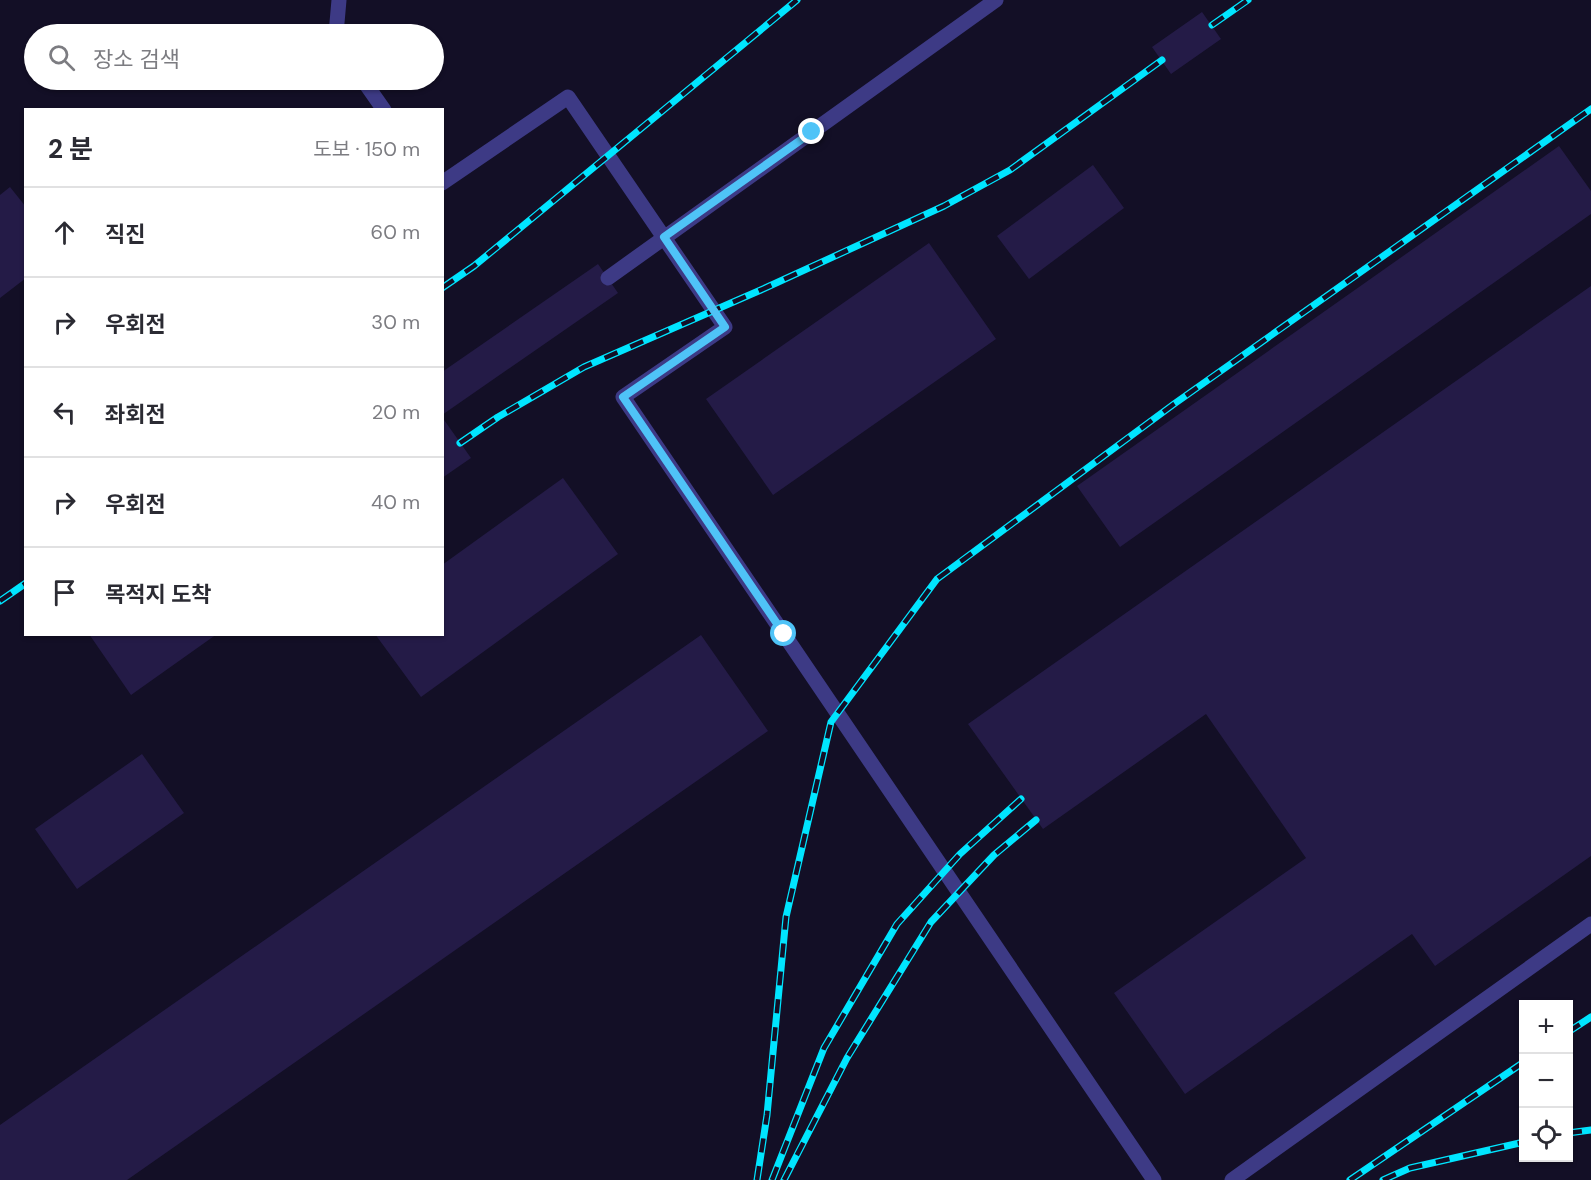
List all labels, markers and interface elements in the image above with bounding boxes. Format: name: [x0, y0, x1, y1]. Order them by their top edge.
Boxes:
search box: [24, 24, 444, 90]
icon: search: [45, 41, 78, 74]
text: 장소 검색: [93, 45, 180, 74]
route end: [798, 118, 824, 144]
text: 2 분: [48, 132, 93, 166]
text: 도보 · 150 m: [313, 136, 420, 162]
icon: ahead: [48, 216, 81, 249]
text: 60 m: [371, 219, 420, 245]
text: 직진: [105, 220, 145, 249]
icon: right: [48, 306, 81, 339]
text: 30 m: [371, 309, 420, 335]
text: 우회전: [105, 310, 166, 339]
icon: left: [48, 396, 81, 429]
text: 20 m: [372, 399, 420, 425]
text: 좌회전: [105, 400, 166, 429]
icon: right: [48, 486, 81, 519]
text: 40 m: [371, 489, 420, 515]
text: 우회전: [105, 490, 166, 519]
icon: arrive: [48, 576, 81, 609]
text: 목적지 도착: [105, 580, 211, 609]
route start: [770, 620, 796, 646]
map controls: [1519, 1000, 1573, 1162]
button: +: [1519, 1000, 1573, 1054]
button: −: [1519, 1054, 1573, 1108]
button: locate: [1519, 1108, 1573, 1162]

